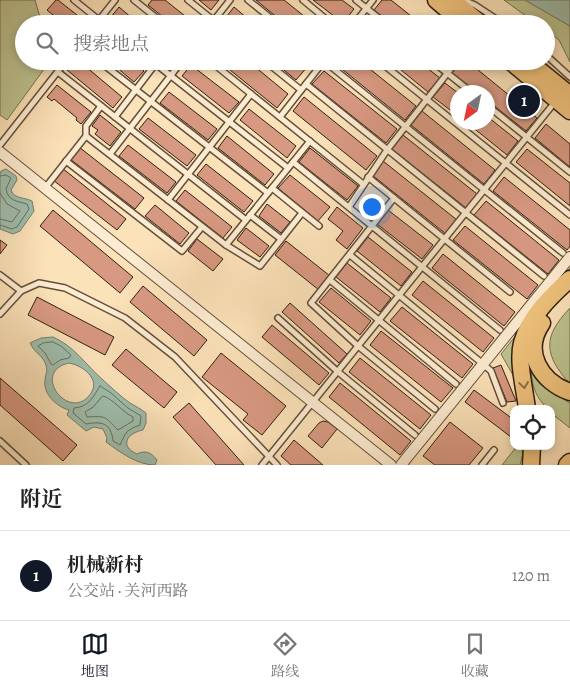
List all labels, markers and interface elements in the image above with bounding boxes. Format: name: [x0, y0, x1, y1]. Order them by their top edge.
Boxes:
search box: [15, 15, 555, 70]
icon: search: [33, 29, 61, 57]
text: 搜索地点: [73, 31, 149, 57]
pin: 1: [508, 82, 540, 120]
north arrow: [450, 85, 495, 130]
your location: [359, 194, 385, 220]
one-way arrow: [518, 381, 529, 389]
map controls: [510, 405, 555, 450]
button: locate: [510, 405, 555, 450]
text: 附近: [20, 485, 62, 513]
text: 机械新村: [67, 552, 143, 578]
text: 1: [33, 565, 39, 587]
text: 120 m: [512, 565, 550, 587]
text: 公交站 · 关河西路: [67, 580, 189, 602]
tab: 地图: [81, 630, 109, 681]
tab: 路线: [271, 630, 299, 681]
tab: 收藏: [461, 630, 489, 681]

